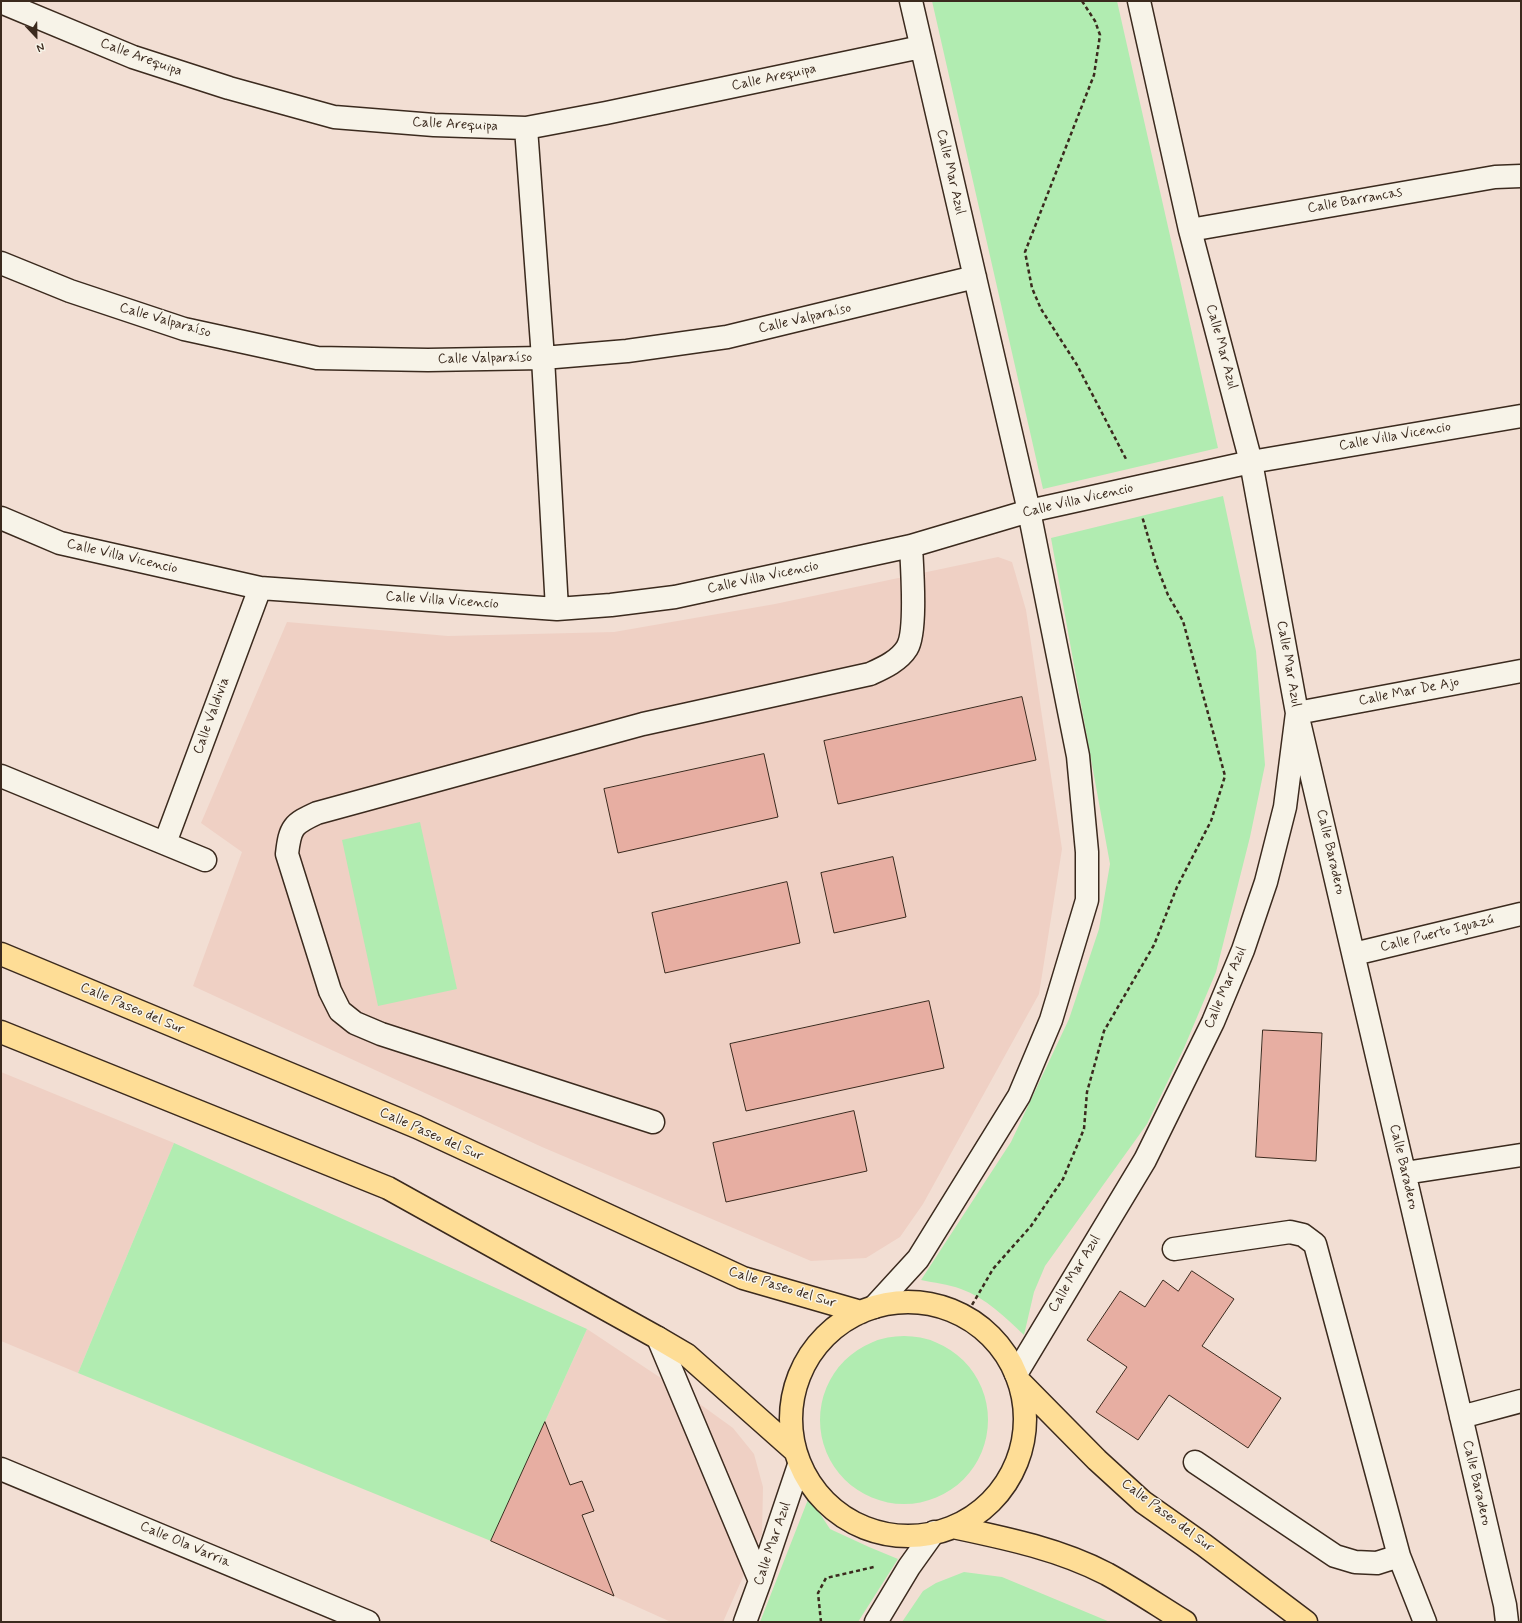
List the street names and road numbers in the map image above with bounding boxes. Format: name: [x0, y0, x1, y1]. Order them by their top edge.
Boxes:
street label: Calle Arequipa: [98, 35, 184, 81]
street label: Calle Arequipa: [730, 61, 818, 95]
street label: Calle Arequipa: [412, 114, 498, 136]
street label: Calle Mar Azul: [932, 128, 968, 216]
street label: Calle Barrancas: [1306, 184, 1404, 218]
street label: Calle Valparaíso: [117, 300, 213, 342]
street label: Calle Valparaíso: [757, 300, 853, 338]
street label: Calle Mar Azul: [1202, 303, 1240, 391]
street label: Calle Valparaíso: [438, 350, 532, 368]
street label: Calle Villa Vicencio: [1338, 419, 1452, 455]
street label: Calle Villa Vicencio: [1021, 480, 1135, 522]
street label: Calle Villa Vicencio: [65, 536, 179, 578]
street label: Calle Villa Vicencio: [706, 558, 820, 598]
street label: Calle Villa Vicencio: [385, 589, 499, 613]
street label: Calle Mar Azul: [1272, 620, 1304, 708]
street label: Calle Mar De Ajo: [1357, 674, 1461, 710]
street label: Calle Valdivia: [190, 675, 234, 757]
street label: Calle Baradero: [1312, 808, 1348, 896]
street label: Calle Puerto Iguazú: [1379, 912, 1495, 956]
street label: Calle Mar Azul: [1201, 945, 1251, 1031]
street label: Calle Paseo del Sur: [77, 979, 187, 1039]
street label: Calle Paseo del Sur: [377, 1105, 485, 1165]
street label: Calle Baradero: [1385, 1123, 1421, 1211]
street label: Calle Mar Azul: [1045, 1232, 1105, 1316]
street label: Calle Paseo del Sur: [726, 1264, 838, 1312]
street label: Calle Baradero: [1458, 1439, 1494, 1527]
street label: Calle Paseo del Sur: [1117, 1476, 1217, 1556]
street label: Calle Mar Azul: [751, 1500, 795, 1588]
street label: Calle Ola Varria: [137, 1518, 233, 1572]

